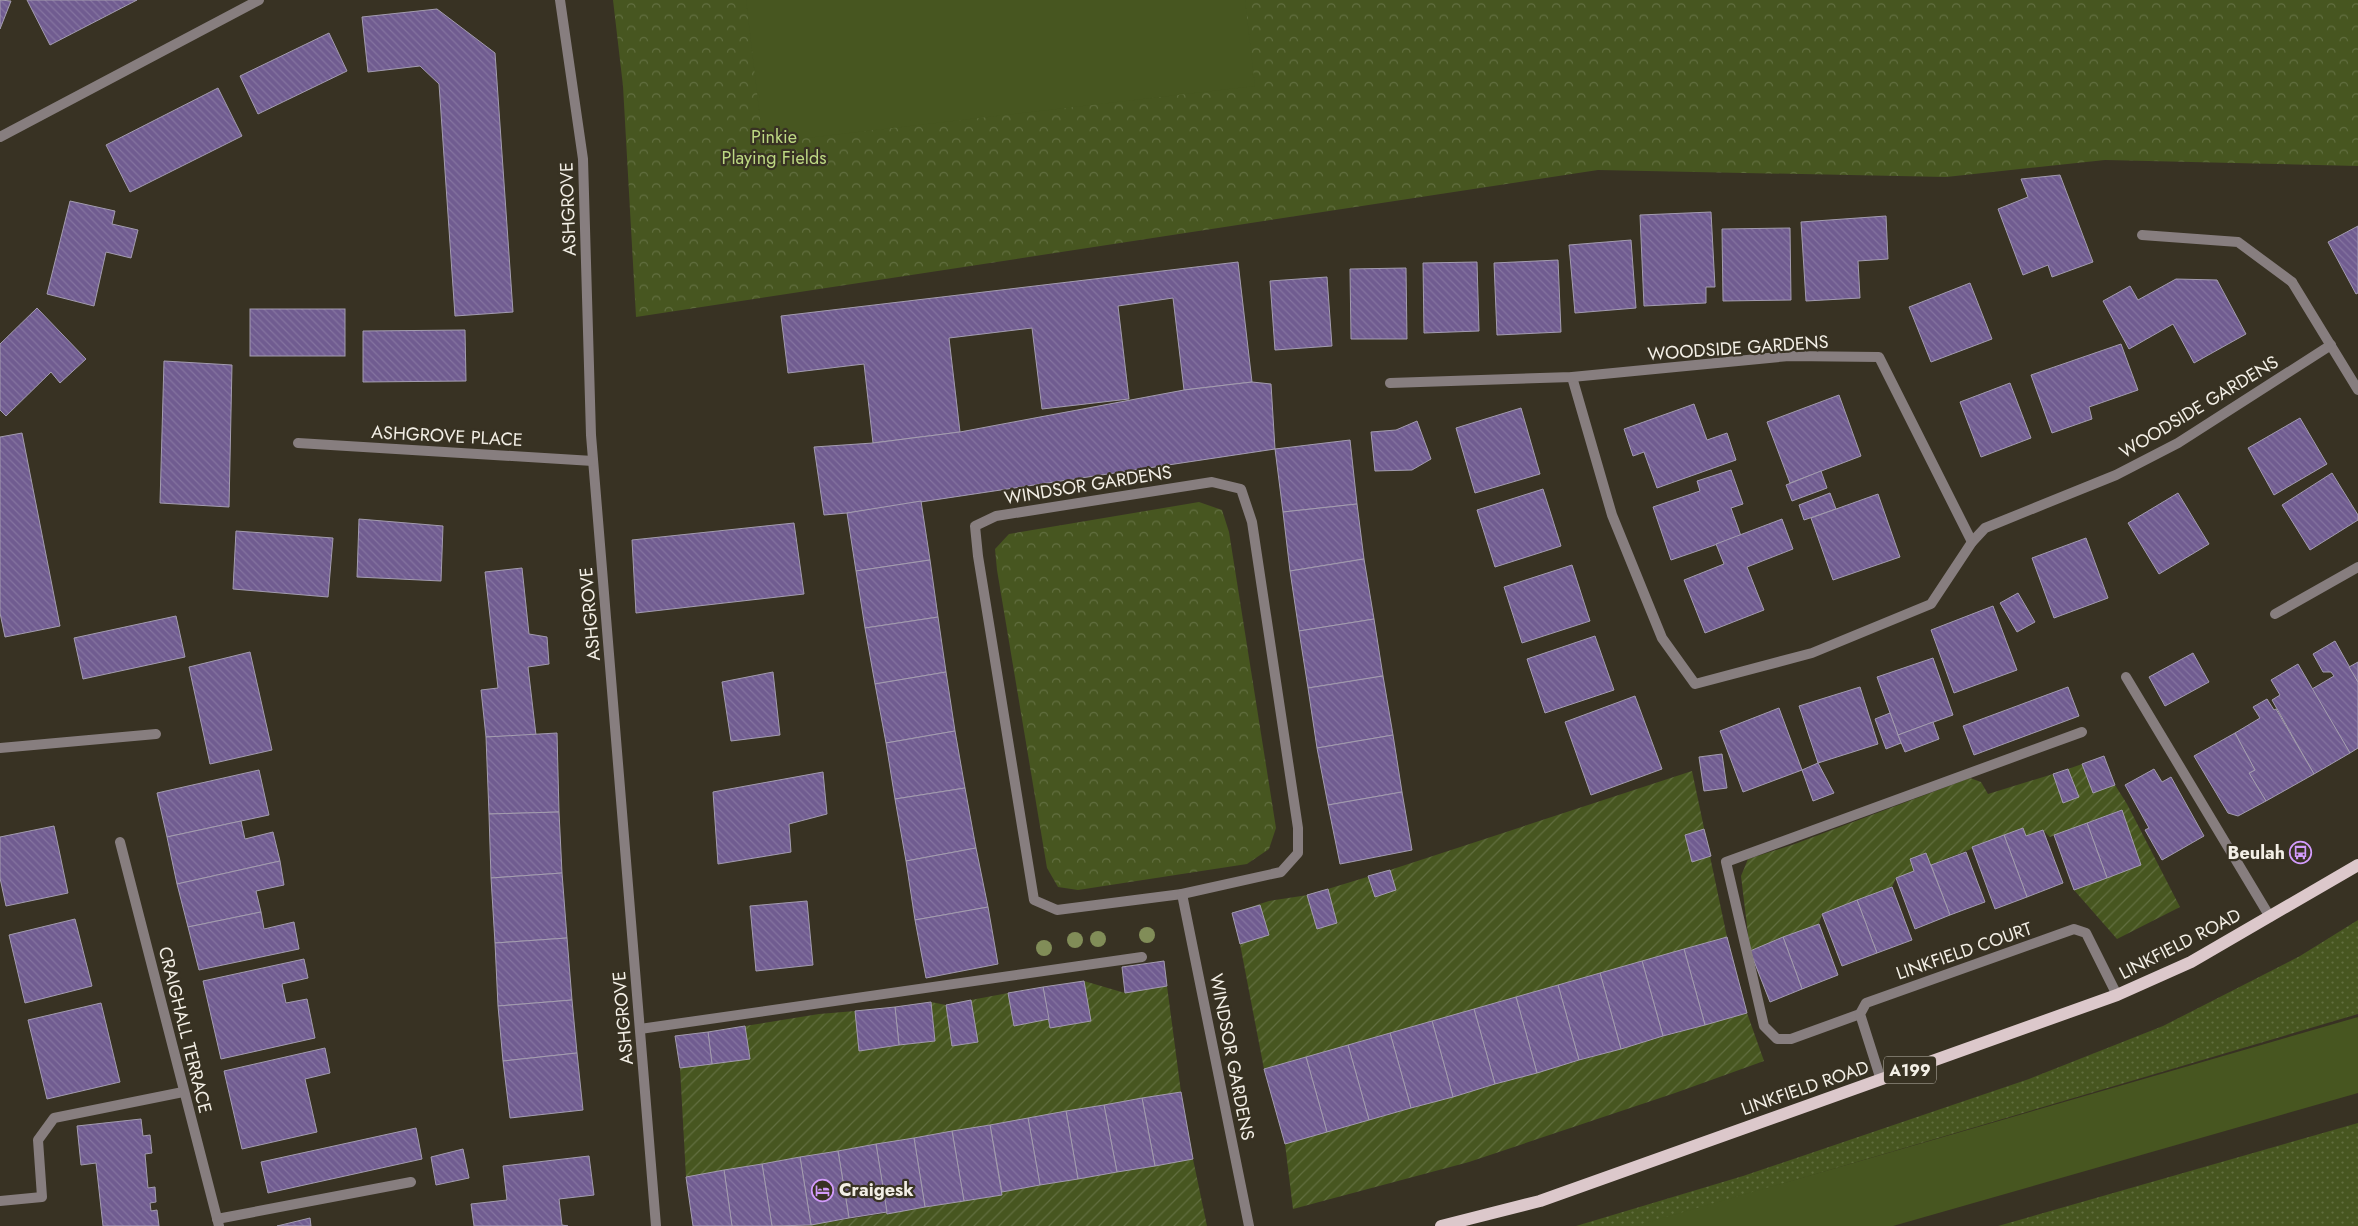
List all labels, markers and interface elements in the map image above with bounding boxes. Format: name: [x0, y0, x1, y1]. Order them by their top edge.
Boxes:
park label: Pinkie Playing Fields: [722, 124, 826, 171]
street label: ASHGROVE: [553, 162, 583, 256]
street label: WOODSIDE GARDENS: [1647, 329, 1830, 367]
street label: WOODSIDE GARDENS: [2115, 349, 2284, 465]
street label: ASHGROVE PLACE: [371, 419, 523, 453]
street label: WINDSOR GARDENS: [1002, 459, 1174, 511]
street label: ASHGROVE: [573, 566, 607, 662]
place label: Beulah: [2228, 840, 2285, 866]
bus stop icon: Beulah: [2289, 841, 2313, 865]
street label: LINKFIELD ROAD: [2115, 902, 2245, 986]
street label: LINKFIELD COURT: [1893, 915, 2036, 986]
street label: CRAIGHALL TERRACE: [152, 944, 218, 1116]
street label: ASHGROVE: [606, 970, 640, 1066]
street label: WINDSOR GARDENS: [1203, 971, 1261, 1143]
street label: LINKFIELD ROAD: [1738, 1054, 1872, 1122]
road number: A199: [1884, 1056, 1936, 1084]
place label: Craigesk: [839, 1177, 914, 1203]
hotel icon: Craigesk: [811, 1178, 835, 1202]

